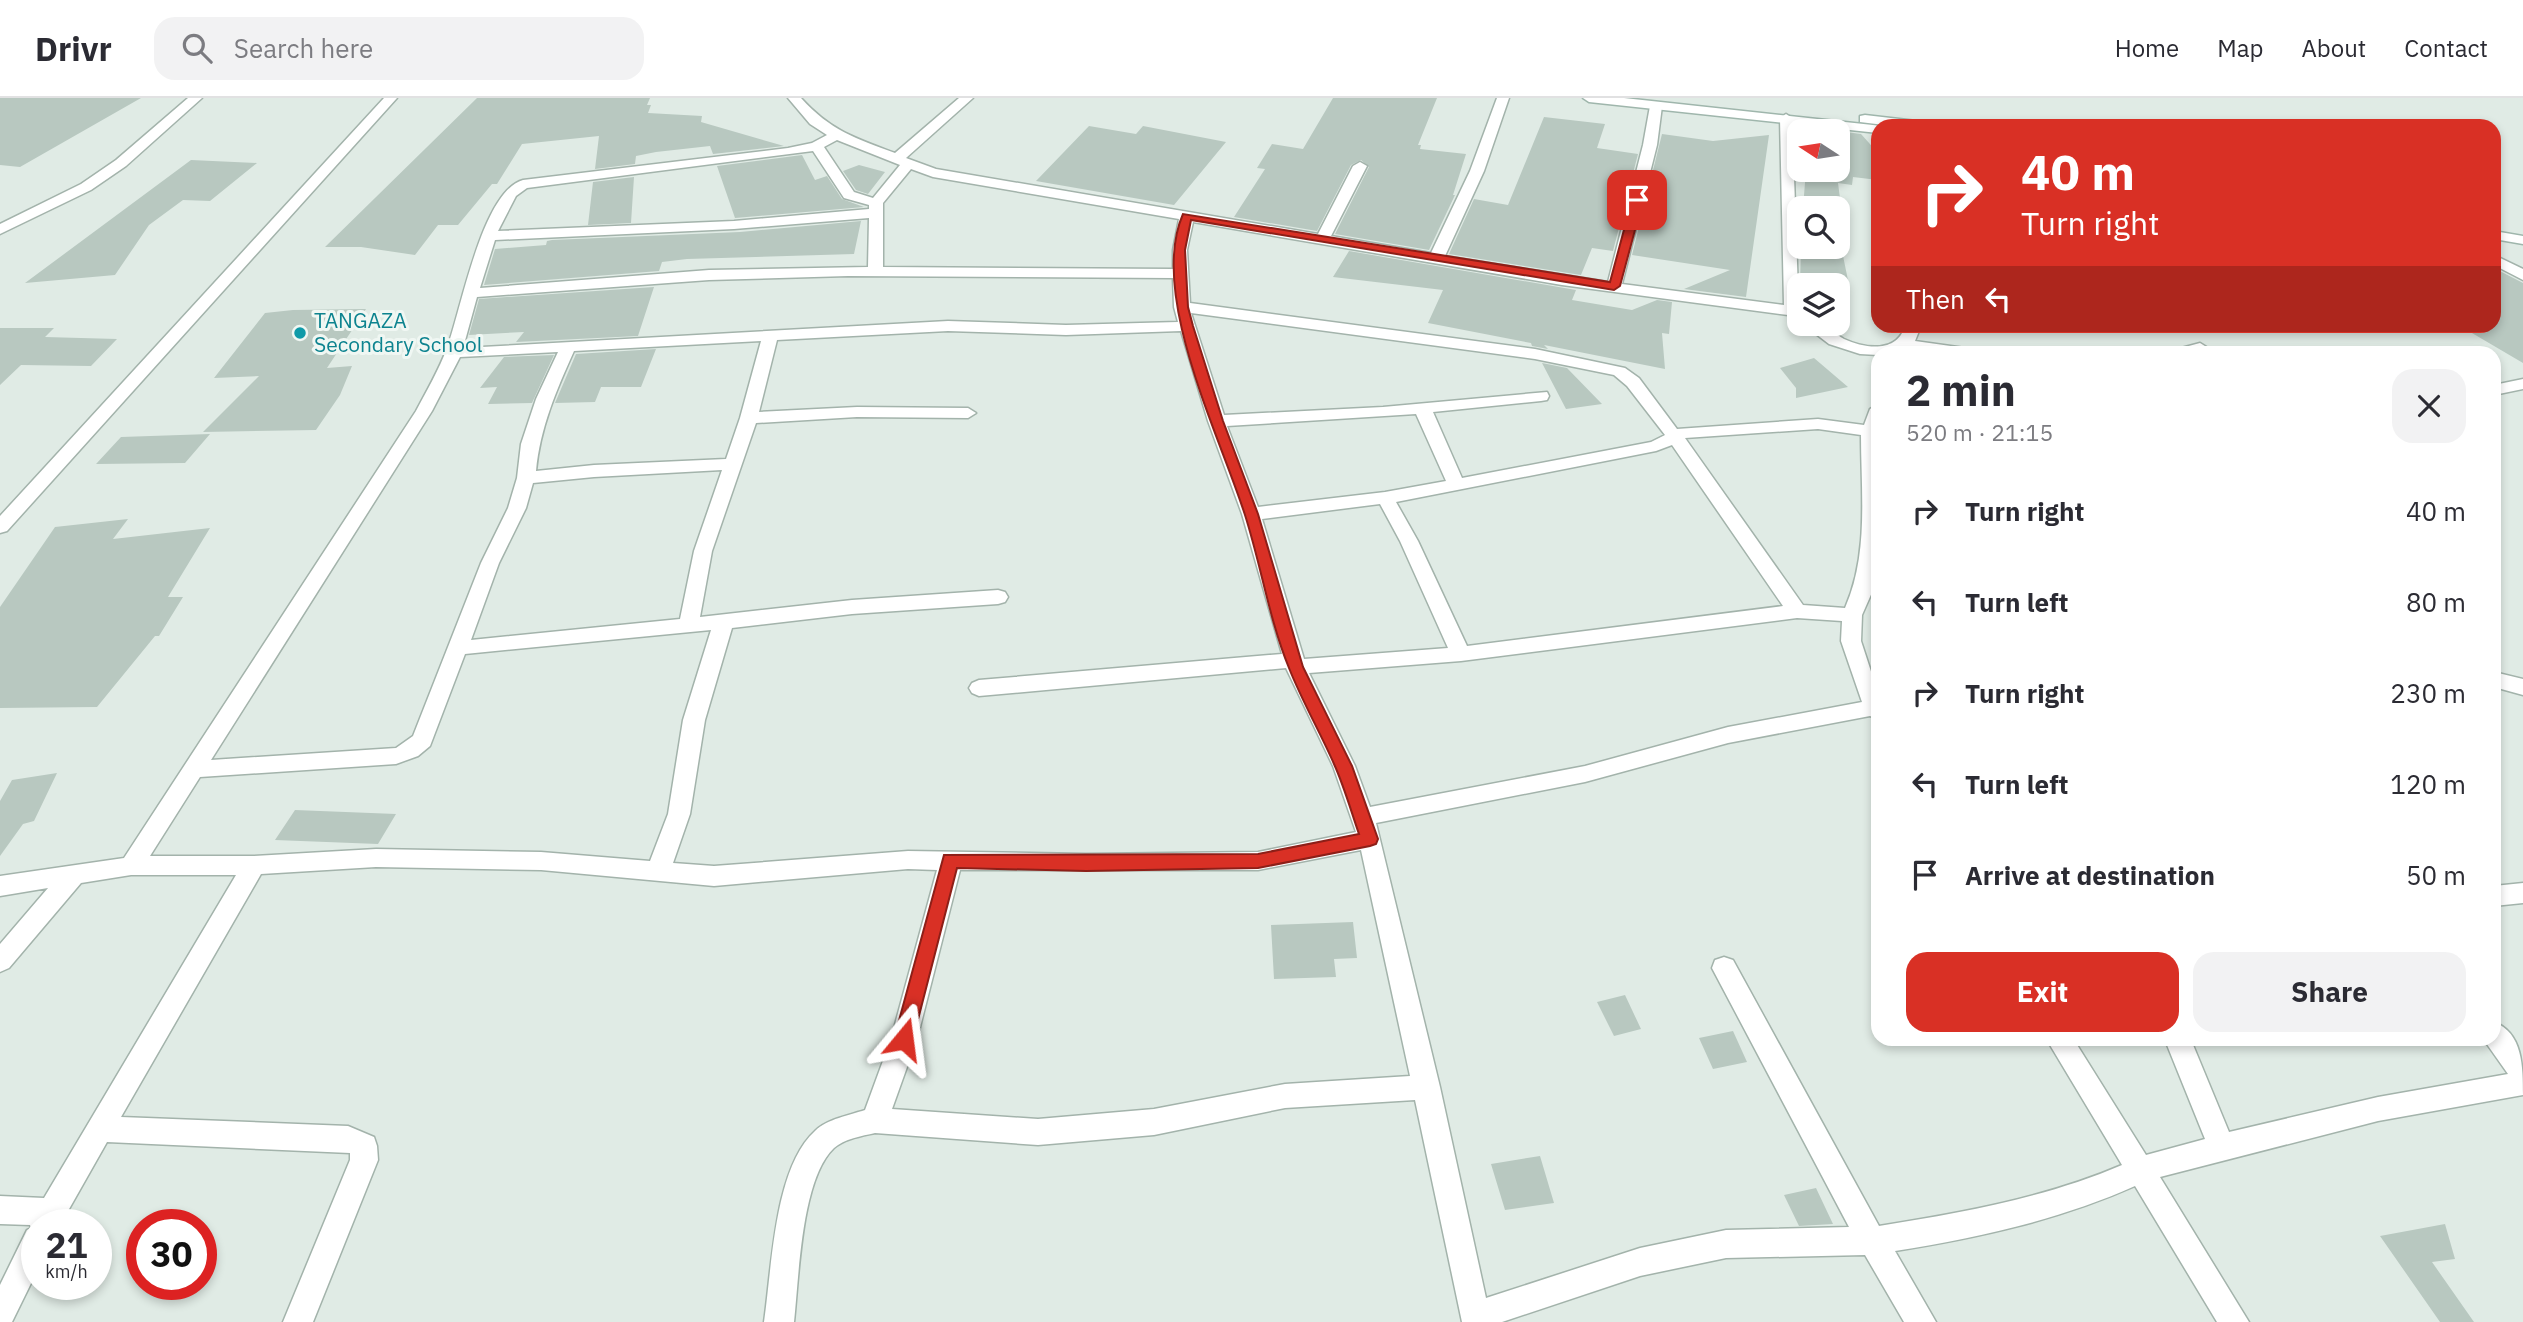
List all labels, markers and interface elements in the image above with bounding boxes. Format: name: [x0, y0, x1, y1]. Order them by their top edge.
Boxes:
search box: [154, 17, 644, 80]
text: Drivr: [35, 27, 112, 70]
icon: search: [178, 29, 216, 67]
text: Search here: [234, 31, 373, 65]
text: Home: [2115, 32, 2179, 64]
text: Map: [2217, 32, 2263, 64]
text: About: [2301, 32, 2366, 64]
text: Contact: [2404, 32, 2488, 64]
north arrow: [1787, 119, 1850, 182]
map controls: [1787, 119, 1850, 336]
text: 40 m: [2021, 140, 2135, 203]
icon: right: [1906, 147, 1997, 238]
pin: [1607, 170, 1667, 230]
icon: arrive: [1618, 181, 1656, 219]
button: search: [1787, 196, 1850, 259]
text: Turn right: [2021, 202, 2159, 244]
button: layers: [1787, 273, 1850, 336]
icon: left: [1979, 280, 2017, 318]
text: Then: [1906, 282, 1965, 316]
place label: TANGAZA Secondary School: [314, 306, 483, 358]
marker: TANGAZA Secondary School: [292, 325, 308, 341]
text: 2 min: [1906, 363, 2016, 418]
button: close: [2392, 369, 2466, 443]
text: 520 m · 21:15: [1906, 417, 2053, 447]
icon: right: [1906, 492, 1944, 530]
text: Turn right: [1965, 494, 2084, 528]
text: 40 m: [2406, 494, 2466, 528]
icon: left: [1906, 583, 1944, 621]
text: Turn left: [1965, 585, 2068, 619]
text: 80 m: [2406, 585, 2466, 619]
icon: right: [1906, 674, 1944, 712]
text: Turn right: [1965, 676, 2084, 710]
text: 230 m: [2390, 676, 2466, 710]
icon: left: [1906, 765, 1944, 803]
text: Turn left: [1965, 767, 2068, 801]
text: 120 m: [2390, 767, 2466, 801]
icon: arrive: [1906, 856, 1944, 894]
text: Arrive at destination: [1965, 858, 2215, 892]
text: 50 m: [2406, 858, 2466, 892]
button: Exit: [1906, 952, 2179, 1032]
button: Share: [2193, 952, 2466, 1032]
position arrow: [867, 1002, 941, 1076]
speed limit sign: 30: [126, 1209, 217, 1300]
text: 21: [45, 1222, 88, 1268]
text: km/h: [45, 1260, 88, 1283]

